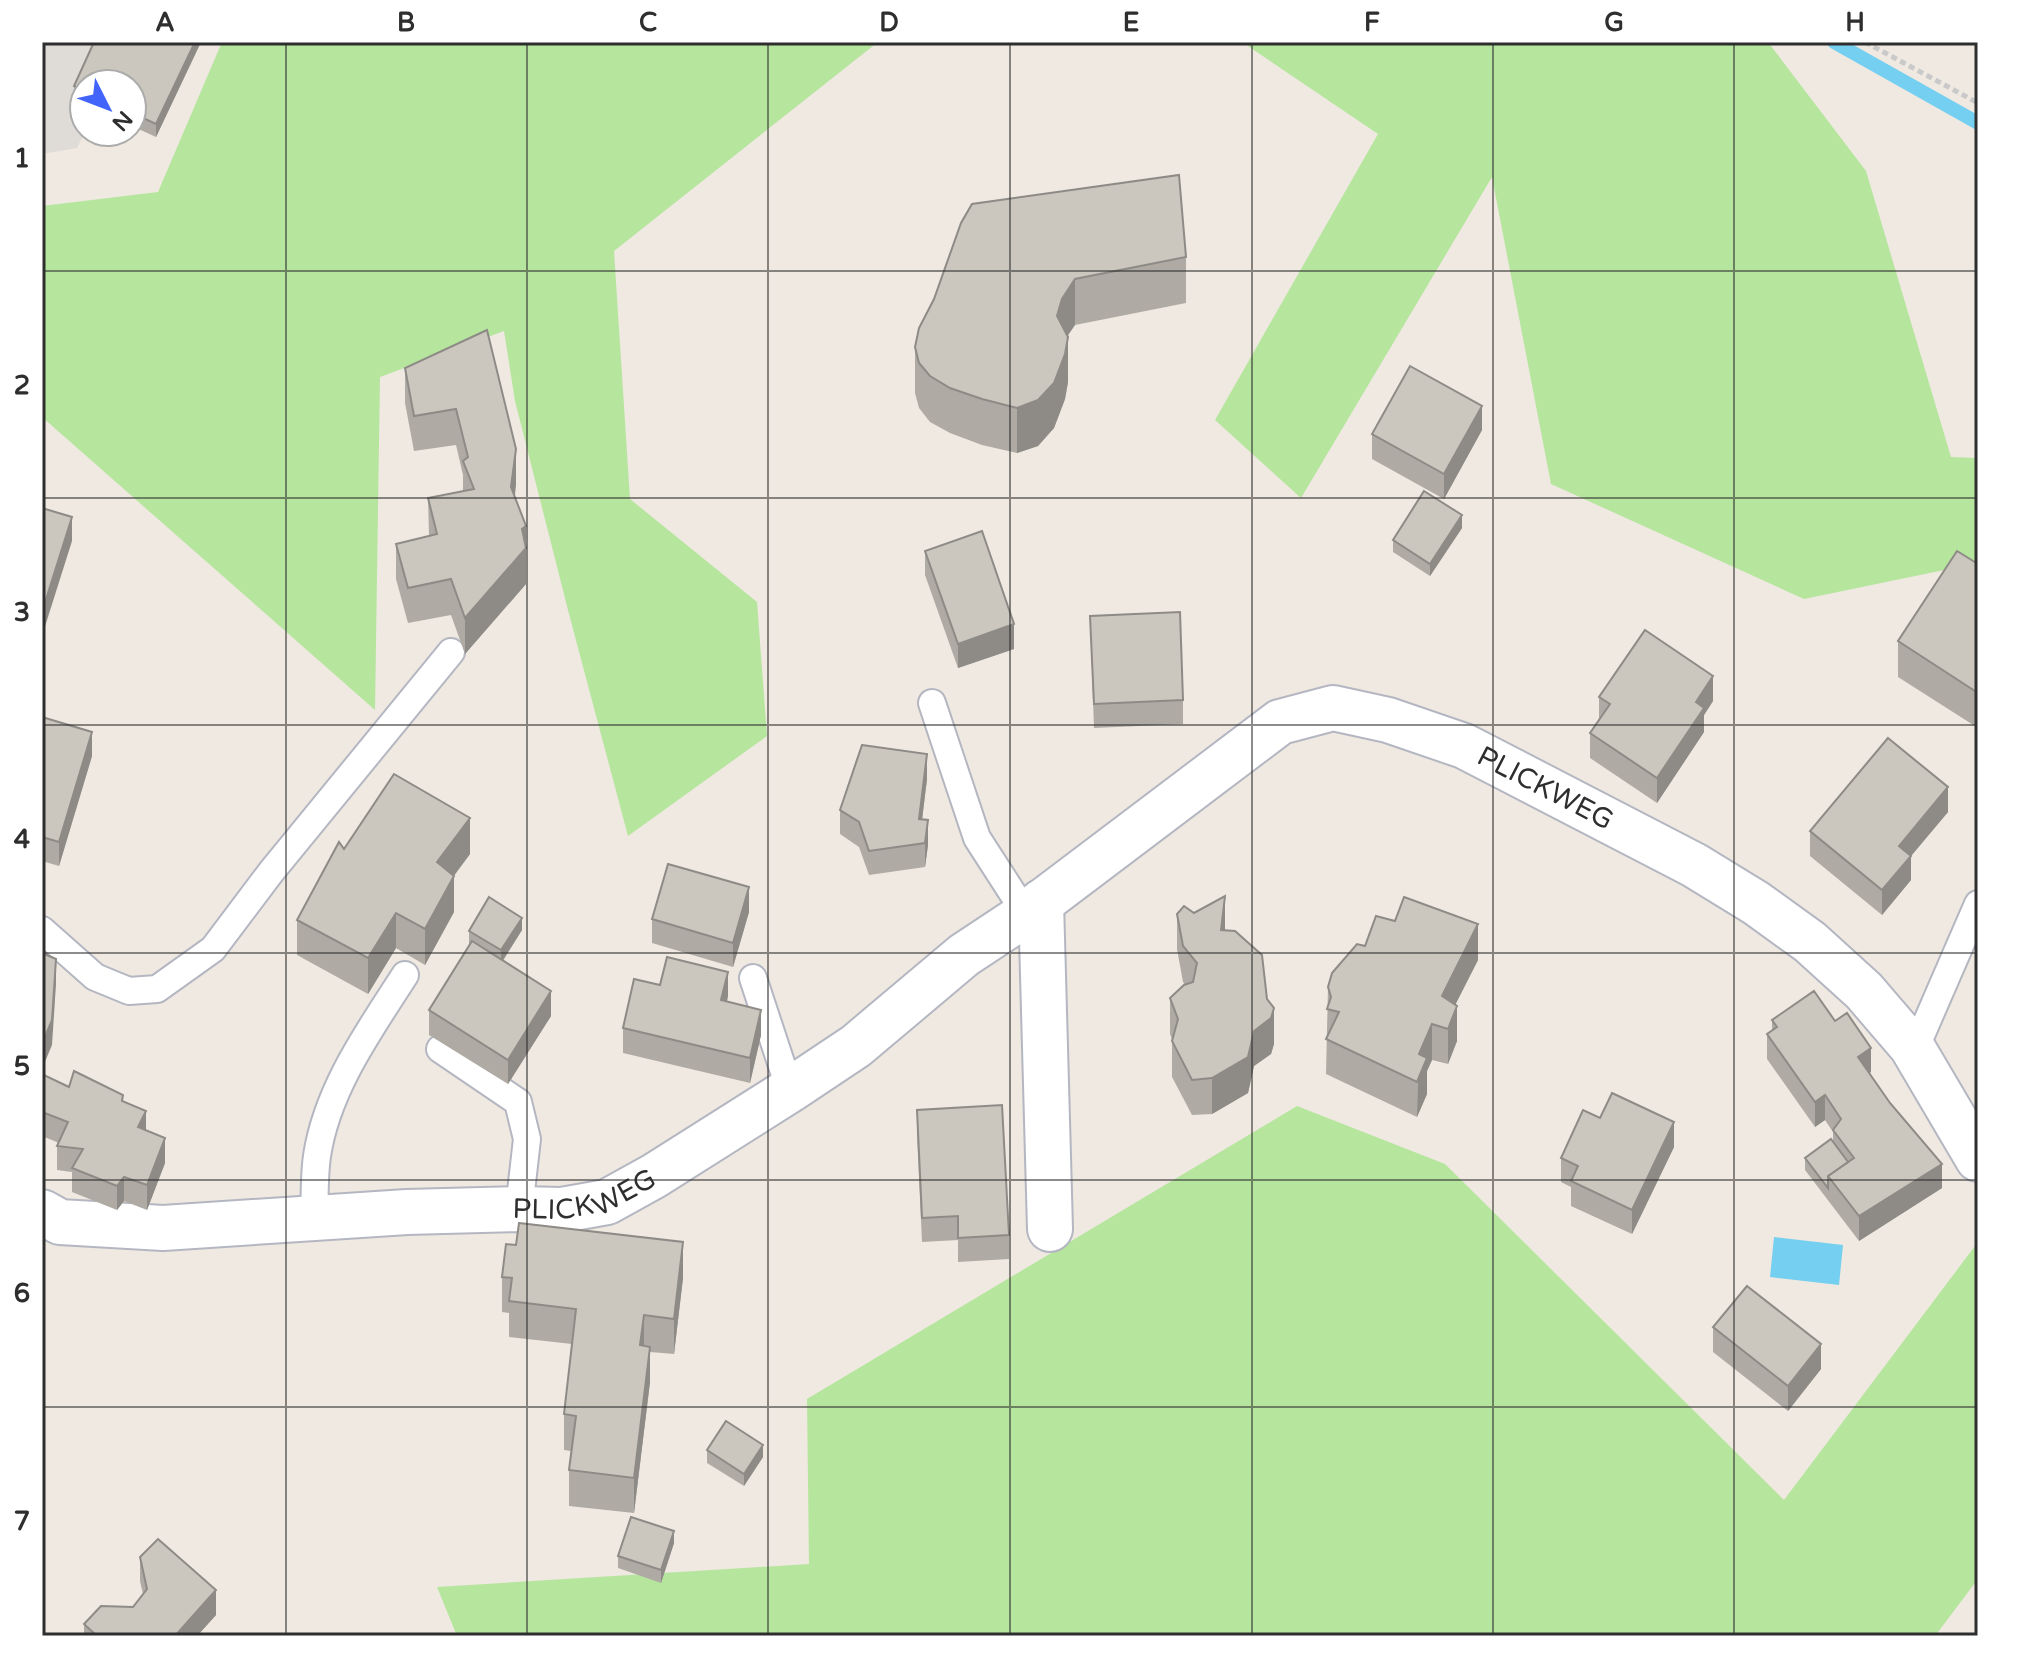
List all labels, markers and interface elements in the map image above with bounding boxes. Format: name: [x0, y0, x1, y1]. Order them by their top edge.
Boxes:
text: A: [155, 7, 175, 38]
text: B: [397, 7, 415, 38]
text: C: [639, 7, 657, 38]
text: D: [879, 7, 899, 38]
text: E: [1123, 7, 1139, 38]
text: F: [1364, 7, 1380, 38]
text: G: [1604, 7, 1624, 38]
text: H: [1845, 7, 1865, 38]
north arrow: [68, 68, 148, 148]
text: N: [107, 105, 138, 136]
text: 1: [14, 143, 30, 174]
text: 2: [14, 370, 30, 401]
text: 3: [14, 597, 30, 628]
street label: PLICKWEG: [1472, 739, 1619, 837]
text: 4: [14, 824, 30, 855]
text: 5: [14, 1051, 30, 1082]
street label: PLICKWEG: [512, 1161, 662, 1228]
text: 6: [14, 1278, 30, 1309]
text: 7: [14, 1506, 30, 1537]

